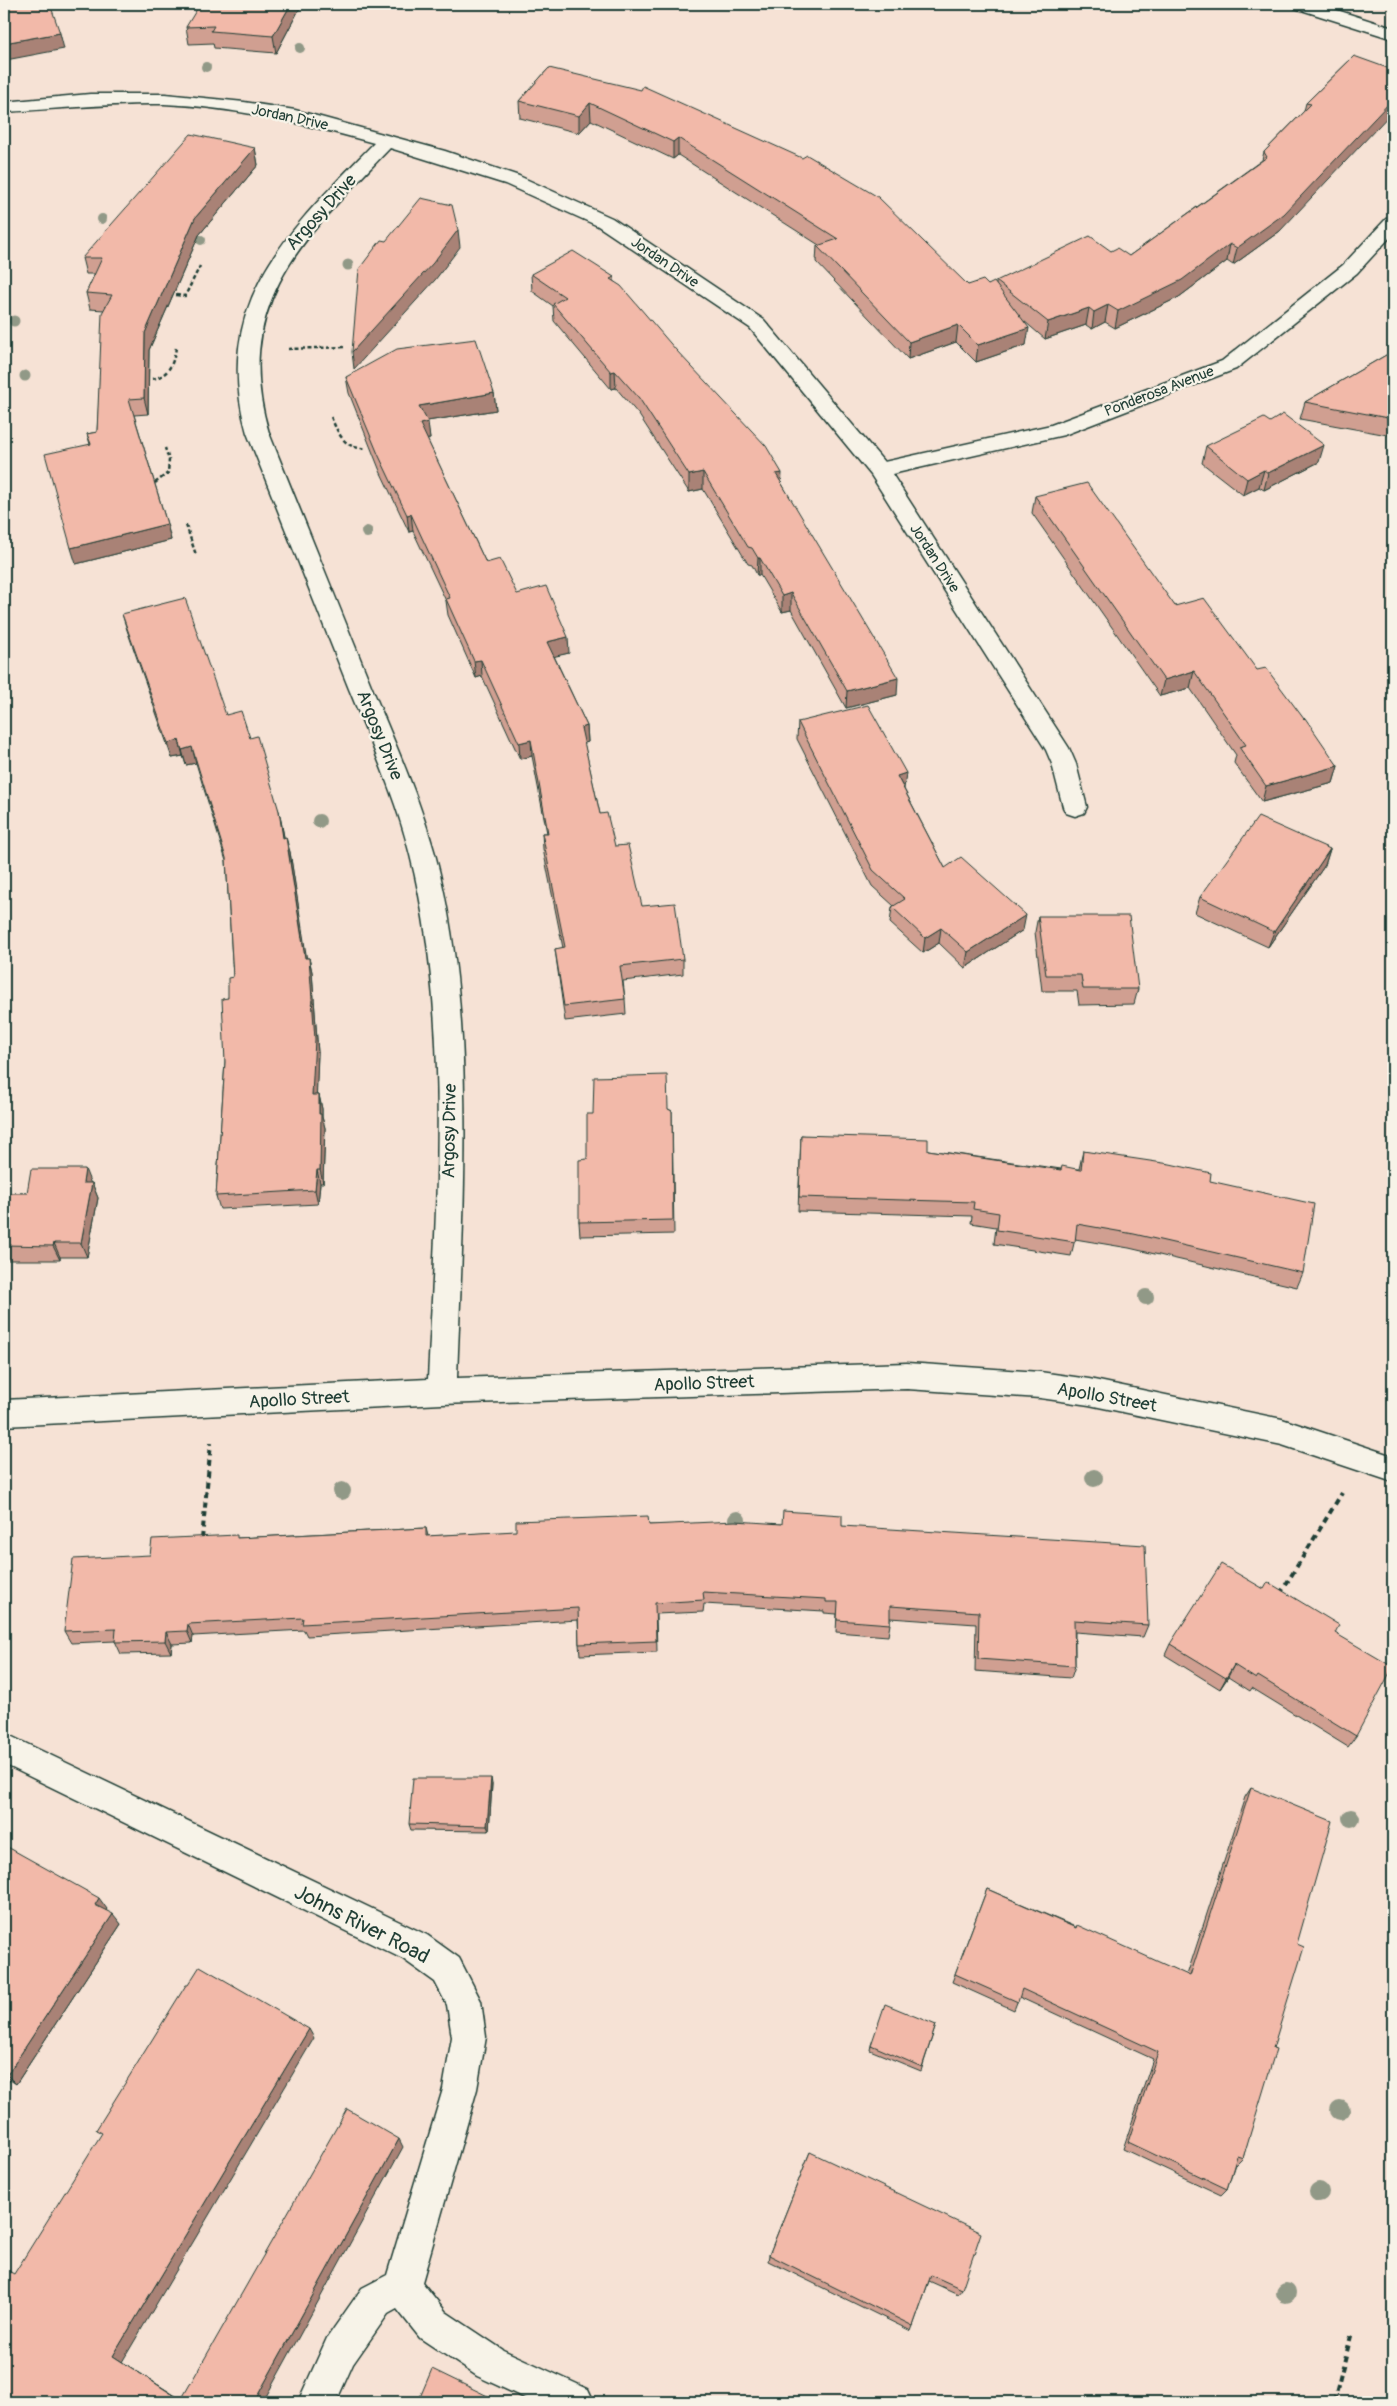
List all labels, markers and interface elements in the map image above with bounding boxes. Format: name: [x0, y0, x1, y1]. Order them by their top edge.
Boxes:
street label: Jordan Drive: [250, 100, 331, 135]
street label: Argosy Drive: [281, 169, 362, 255]
street label: Jordan Drive: [627, 233, 703, 292]
street label: Ponderosa Avenue: [1102, 362, 1217, 421]
street label: Jordan Drive: [905, 520, 964, 597]
street label: Argosy Drive: [351, 687, 408, 784]
street label: Argosy Drive: [437, 1083, 462, 1179]
street label: Apollo Street: [653, 1370, 756, 1397]
street label: Apollo Street: [1055, 1377, 1159, 1418]
street label: Apollo Street: [248, 1385, 351, 1414]
street label: Johns River Road: [289, 1879, 434, 1970]

